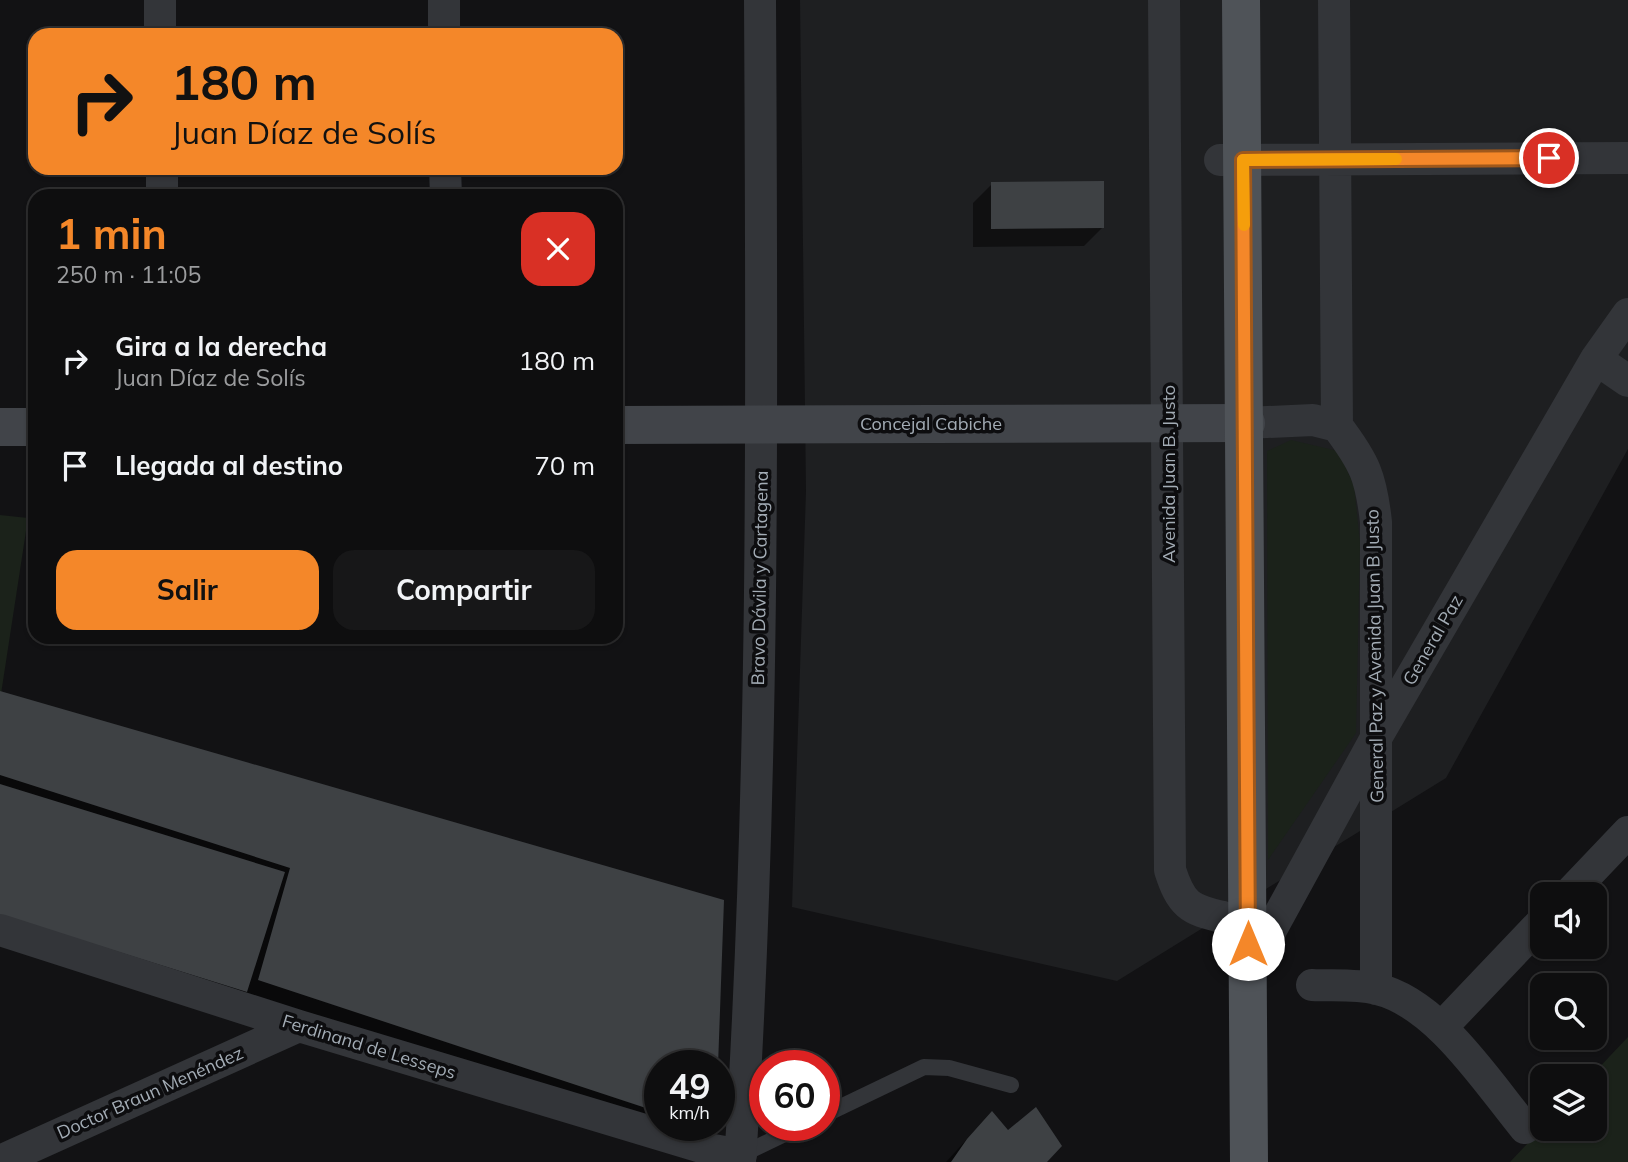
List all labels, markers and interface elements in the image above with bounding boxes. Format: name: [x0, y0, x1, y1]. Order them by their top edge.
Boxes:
text: 180 m: [171, 51, 317, 112]
icon: right: [56, 56, 147, 147]
text: Juan Díaz de Solís: [171, 112, 436, 152]
pin: [1519, 128, 1579, 188]
icon: arrive: [1530, 139, 1568, 177]
text: 1 min: [56, 207, 167, 260]
button: close: [521, 212, 595, 286]
text: 250 m · 11:05: [56, 260, 201, 289]
text: Gira a la derecha: [115, 330, 327, 363]
icon: right: [56, 342, 94, 380]
text: 180 m: [519, 344, 595, 377]
text: Juan Díaz de Solís: [115, 363, 306, 392]
street label: Avenida Juan B. Justo: [1157, 385, 1180, 563]
street label: Concejal Cabiche: [860, 412, 1002, 435]
icon: arrive: [56, 447, 94, 485]
text: Llegada al destino: [115, 449, 343, 482]
text: 70 m: [534, 449, 595, 482]
street label: Bravo Dávila y Cartagena: [746, 470, 773, 686]
street label: General Paz y Avenida Juan B Justo: [1360, 509, 1389, 803]
button: Salir: [56, 550, 319, 630]
button: Compartir: [333, 550, 595, 630]
street label: General Paz: [1397, 590, 1468, 689]
map controls: [1530, 882, 1607, 1141]
button: sound: [1530, 882, 1607, 959]
position arrow: [1211, 907, 1285, 981]
button: search: [1530, 973, 1607, 1050]
street label: Ferdinand de Lesseps: [279, 1009, 459, 1084]
street label: Doctor Braun Menéndez: [53, 1041, 247, 1144]
speed limit sign: 60: [749, 1050, 840, 1141]
text: 49: [668, 1064, 711, 1108]
button: layers: [1530, 1064, 1607, 1141]
text: km/h: [669, 1101, 710, 1124]

